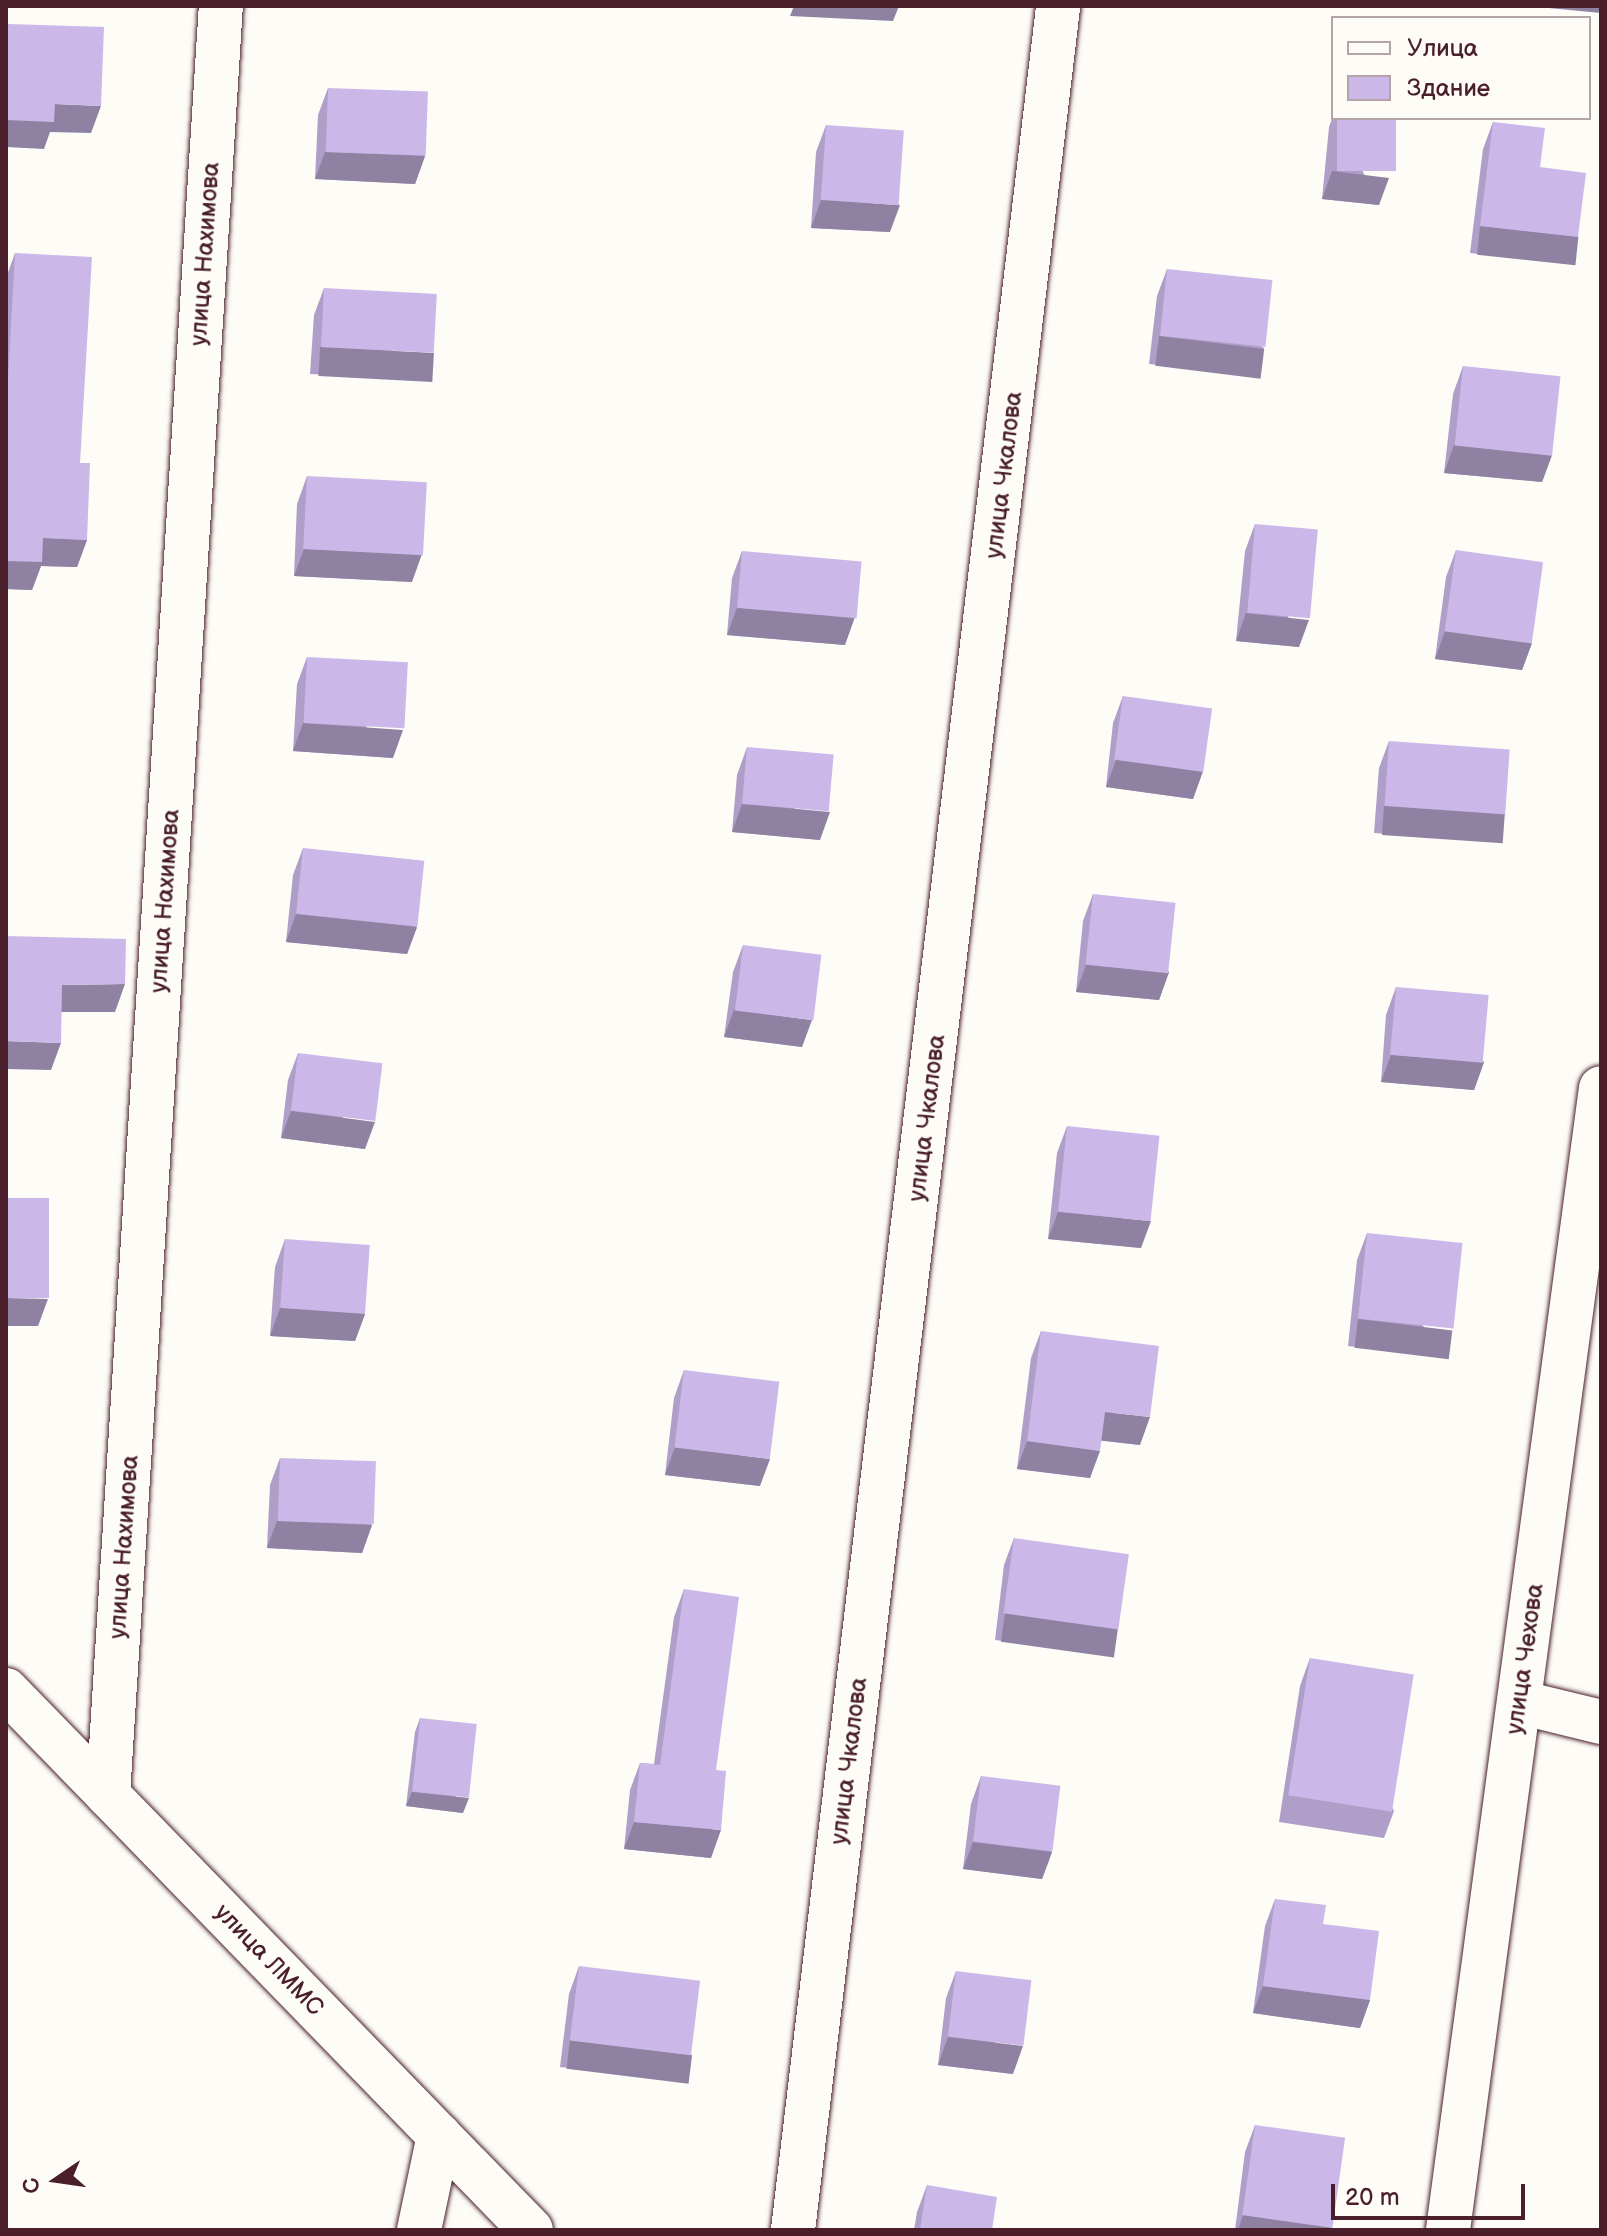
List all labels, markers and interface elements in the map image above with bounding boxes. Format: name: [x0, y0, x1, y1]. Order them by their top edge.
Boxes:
legend: [1331, 16, 1591, 120]
text: Улица: [1407, 34, 1478, 63]
text: Здание: [1407, 74, 1490, 103]
street label: улица Нахимова: [184, 161, 226, 347]
street label: улица Чкалова: [979, 390, 1029, 560]
street label: улица Нахимова: [144, 808, 186, 994]
street label: улица Чкалова: [902, 1033, 952, 1203]
street label: улица Нахимова: [103, 1454, 145, 1640]
street label: улица Чехова: [1500, 1582, 1550, 1736]
street label: улица Чкалова: [824, 1676, 874, 1846]
street label: улица ЛММС: [208, 1898, 330, 2022]
north arrow: [16, 2140, 96, 2220]
scale bar: [1335, 2168, 1529, 2218]
text: С: [17, 2175, 47, 2196]
text: 20 m: [1345, 2183, 1400, 2212]

